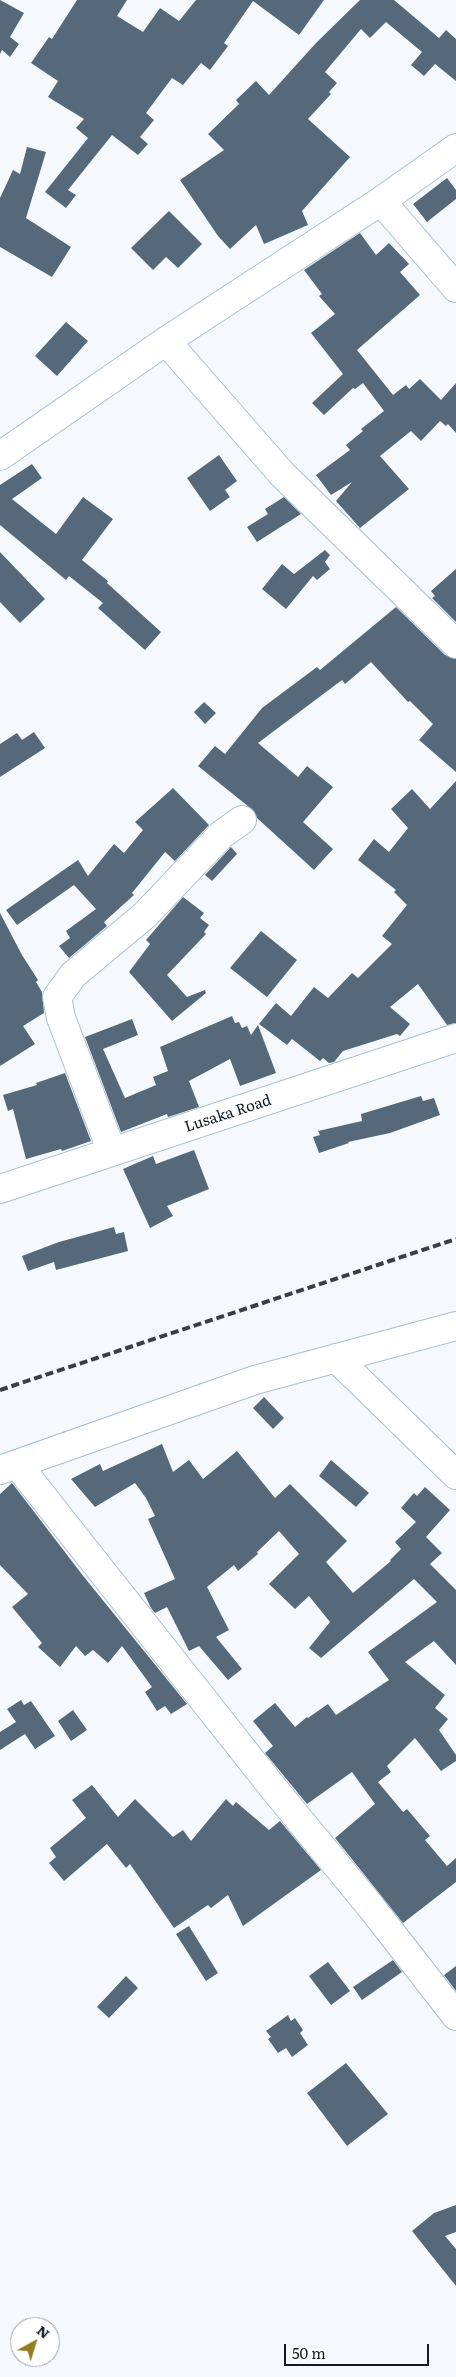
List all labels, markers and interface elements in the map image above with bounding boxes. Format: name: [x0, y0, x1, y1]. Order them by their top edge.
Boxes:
street label: Lusaka Road: [182, 1091, 274, 1137]
north arrow: [10, 2317, 60, 2367]
text: N: [33, 2320, 55, 2343]
scale bar: [286, 2334, 431, 2366]
text: 50 m: [292, 2341, 326, 2364]

